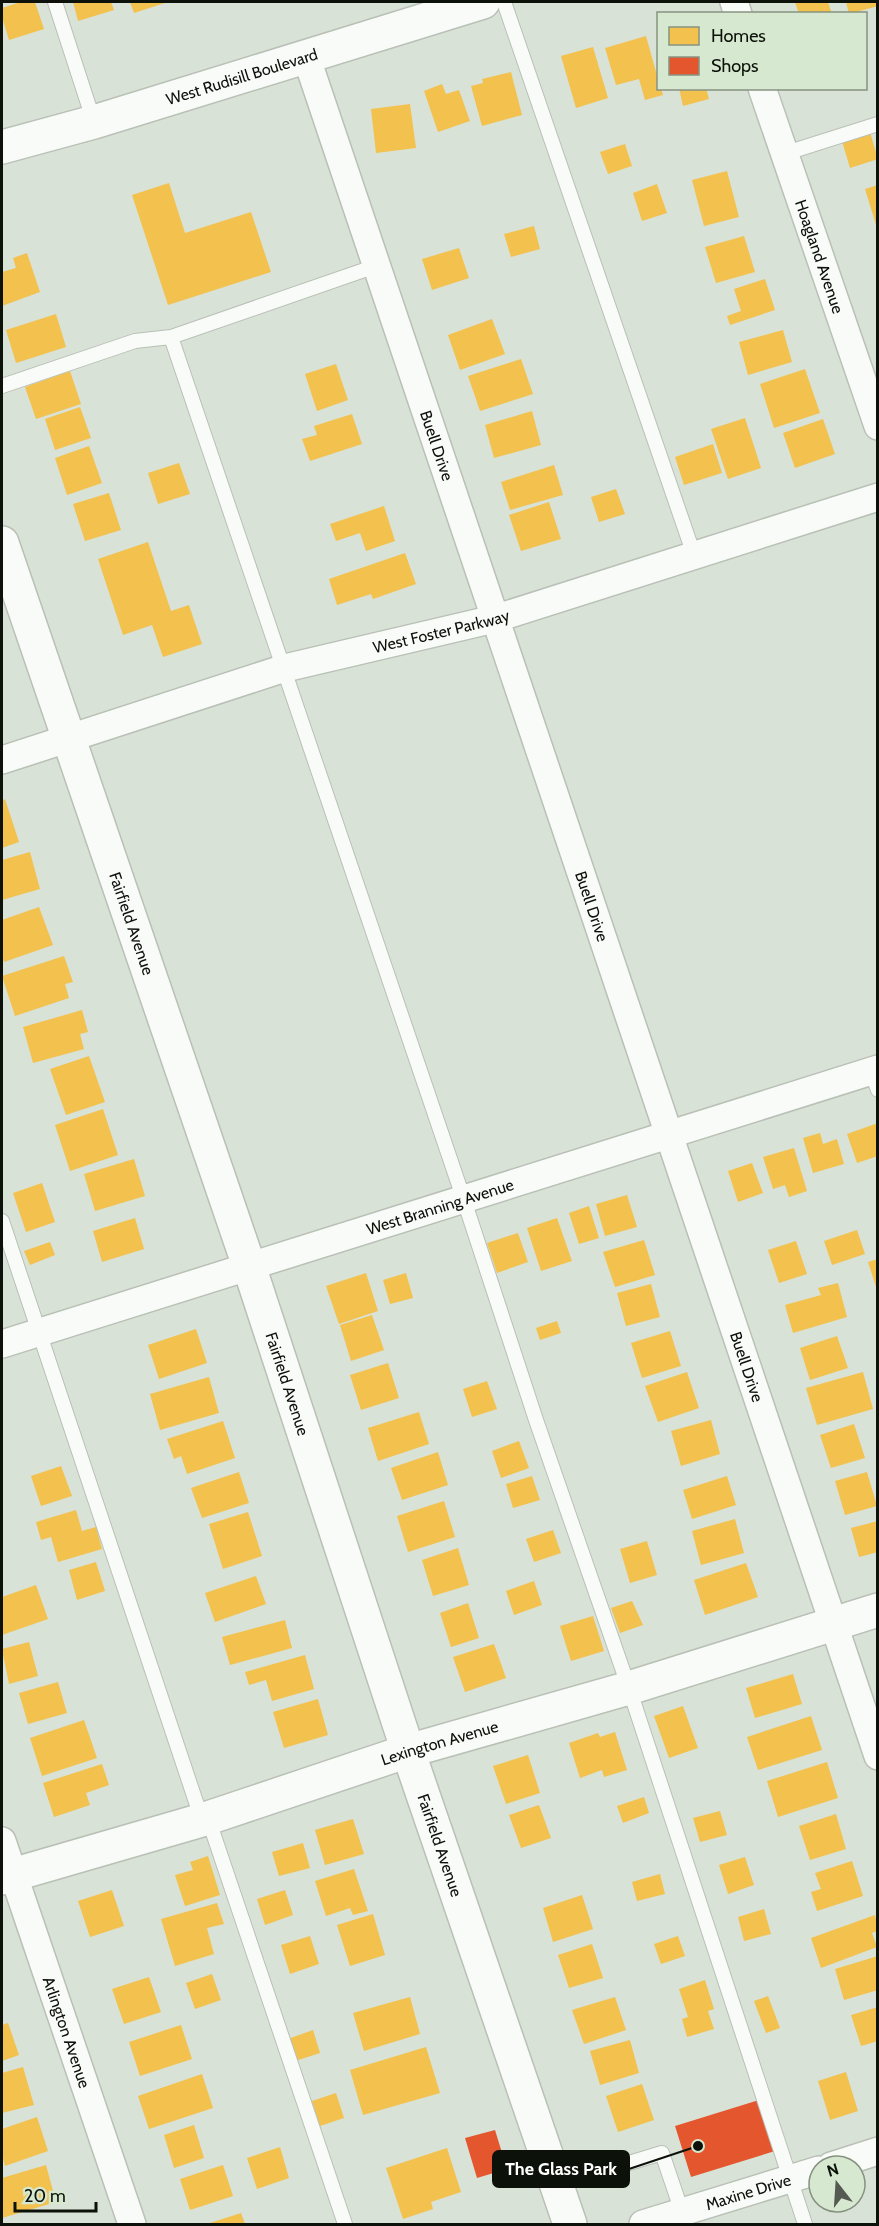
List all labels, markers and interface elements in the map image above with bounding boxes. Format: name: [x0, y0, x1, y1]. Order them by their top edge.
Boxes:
legend: [657, 12, 867, 90]
text: Homes: [711, 25, 766, 47]
street label: West Rudisill Boulevard: [164, 44, 320, 109]
text: Shops: [711, 55, 759, 77]
street label: Hoagland Avenue: [791, 197, 848, 316]
street label: Buell Drive: [416, 408, 458, 483]
street label: West Foster Parkway: [371, 605, 512, 657]
street label: Buell Drive: [571, 868, 613, 944]
street label: Fairfield Avenue: [106, 869, 158, 977]
street label: West Branning Avenue: [364, 1175, 516, 1239]
street label: Buell Drive: [726, 1329, 768, 1405]
street label: Fairfield Avenue: [262, 1330, 313, 1438]
street label: Lexington Avenue: [378, 1716, 500, 1769]
street label: Fairfield Avenue: [414, 1791, 467, 1899]
street label: Arlington Avenue: [39, 1974, 95, 2091]
callout: The Glass Park: [493, 2151, 629, 2187]
north arrow: [807, 2154, 867, 2214]
text: The Glass Park: [505, 2158, 617, 2180]
text: N: [825, 2159, 841, 2181]
street label: Maxine Drive: [703, 2170, 793, 2214]
scale bar: [15, 2175, 96, 2213]
text: 20 m: [24, 2185, 66, 2207]

